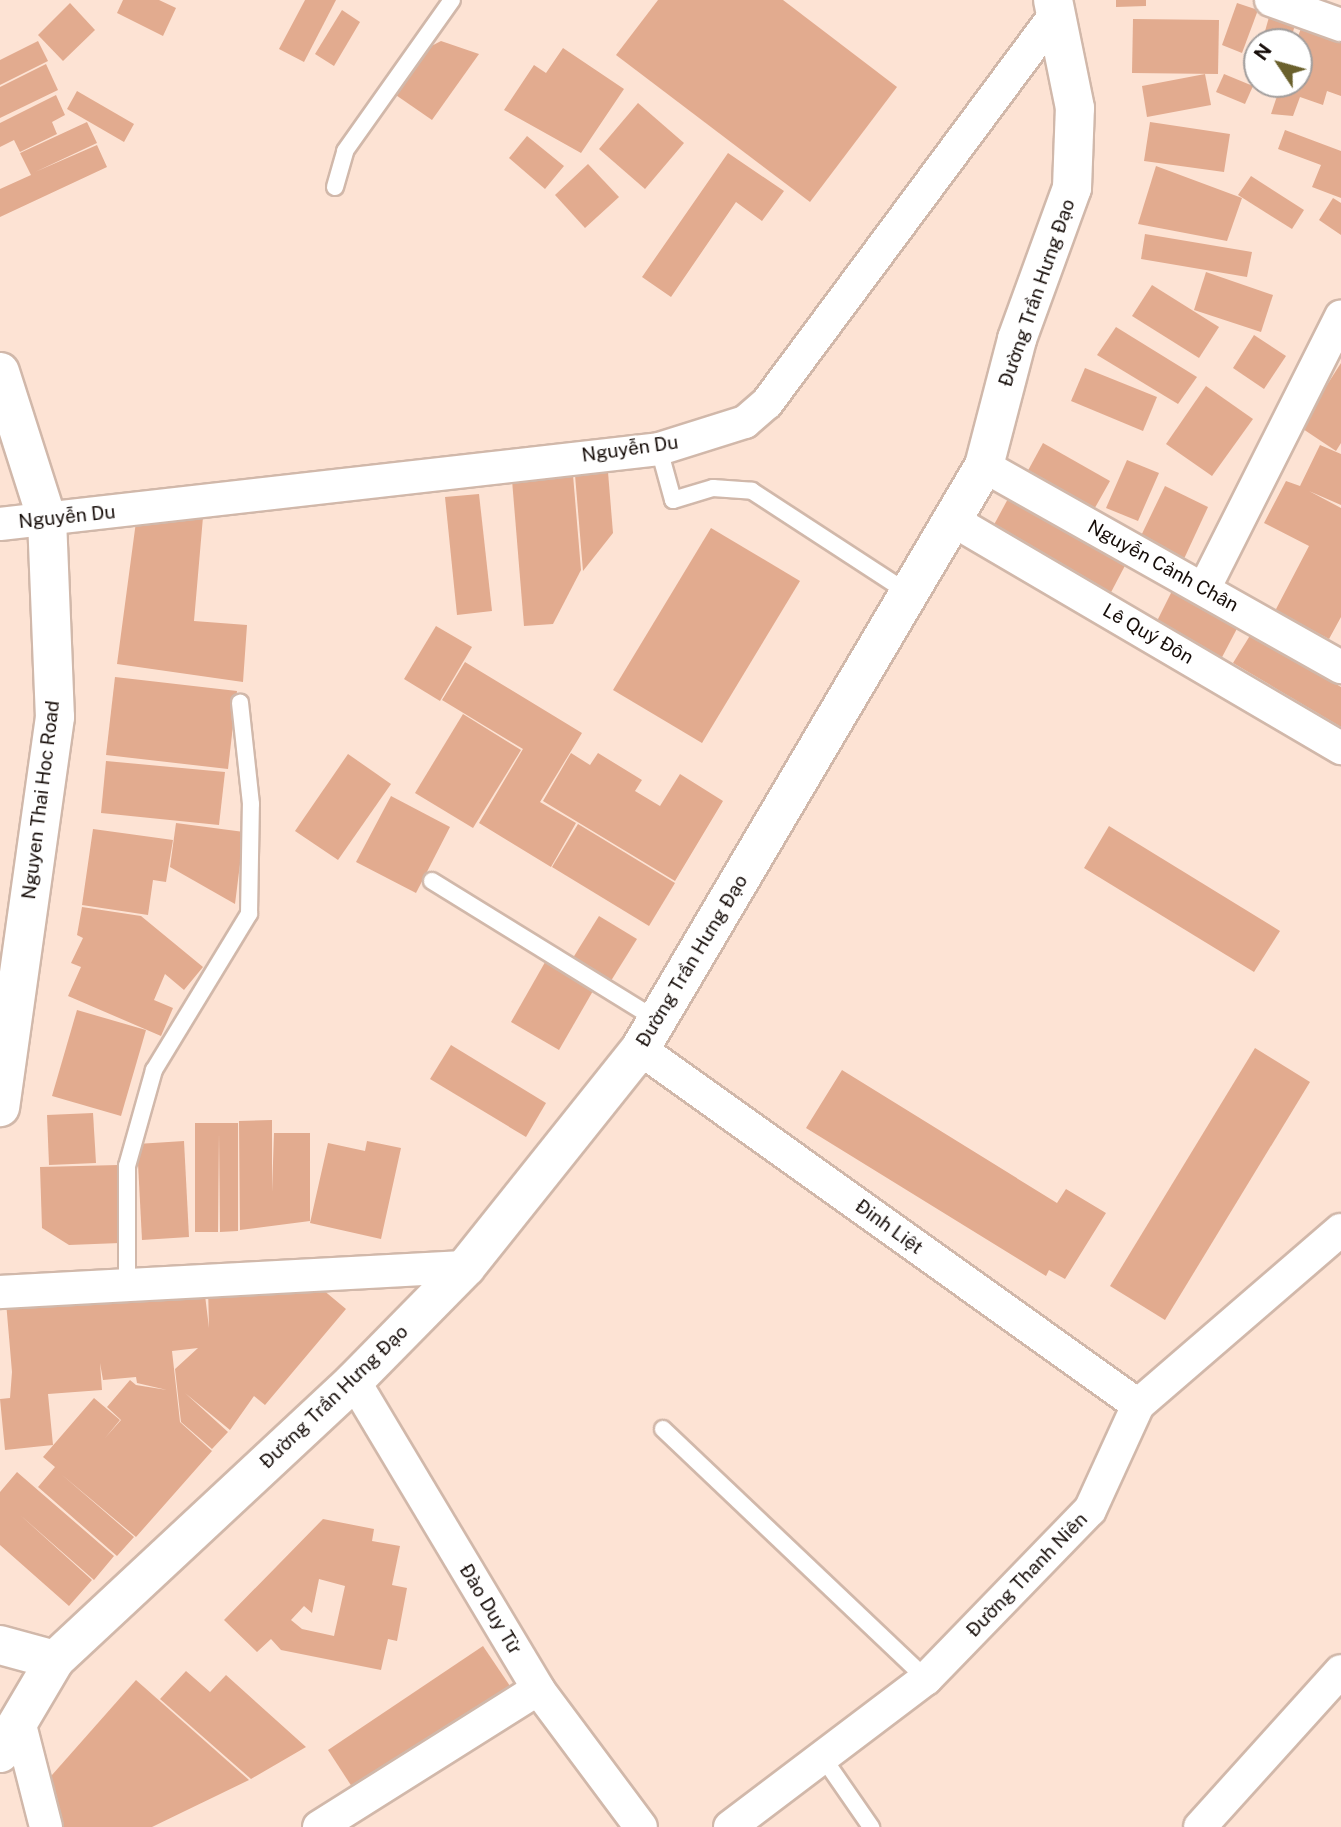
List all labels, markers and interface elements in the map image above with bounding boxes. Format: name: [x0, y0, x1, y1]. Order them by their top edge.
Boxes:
north arrow: [1243, 28, 1313, 98]
text: N: [1249, 39, 1276, 64]
street label: Đường Trần Hưng Đạo: [994, 196, 1080, 390]
street label: Nguyễn Du: [580, 431, 680, 467]
street label: Nguyễn Du: [17, 501, 117, 533]
street label: Nguyễn Cảnh Chân: [1084, 515, 1242, 617]
street label: Lê Quý Đôn: [1099, 599, 1197, 669]
street label: Nguyen Thai Hoc Road: [17, 699, 65, 901]
street label: Đường Trần Hưng Đạo: [632, 871, 752, 1051]
street label: Đinh Liệt: [851, 1195, 927, 1259]
street label: Đường Trần Hưng Đạo: [255, 1320, 413, 1474]
street label: Đường Thanh Niên: [962, 1508, 1092, 1642]
street label: Đào Duy Từ: [454, 1560, 526, 1658]

